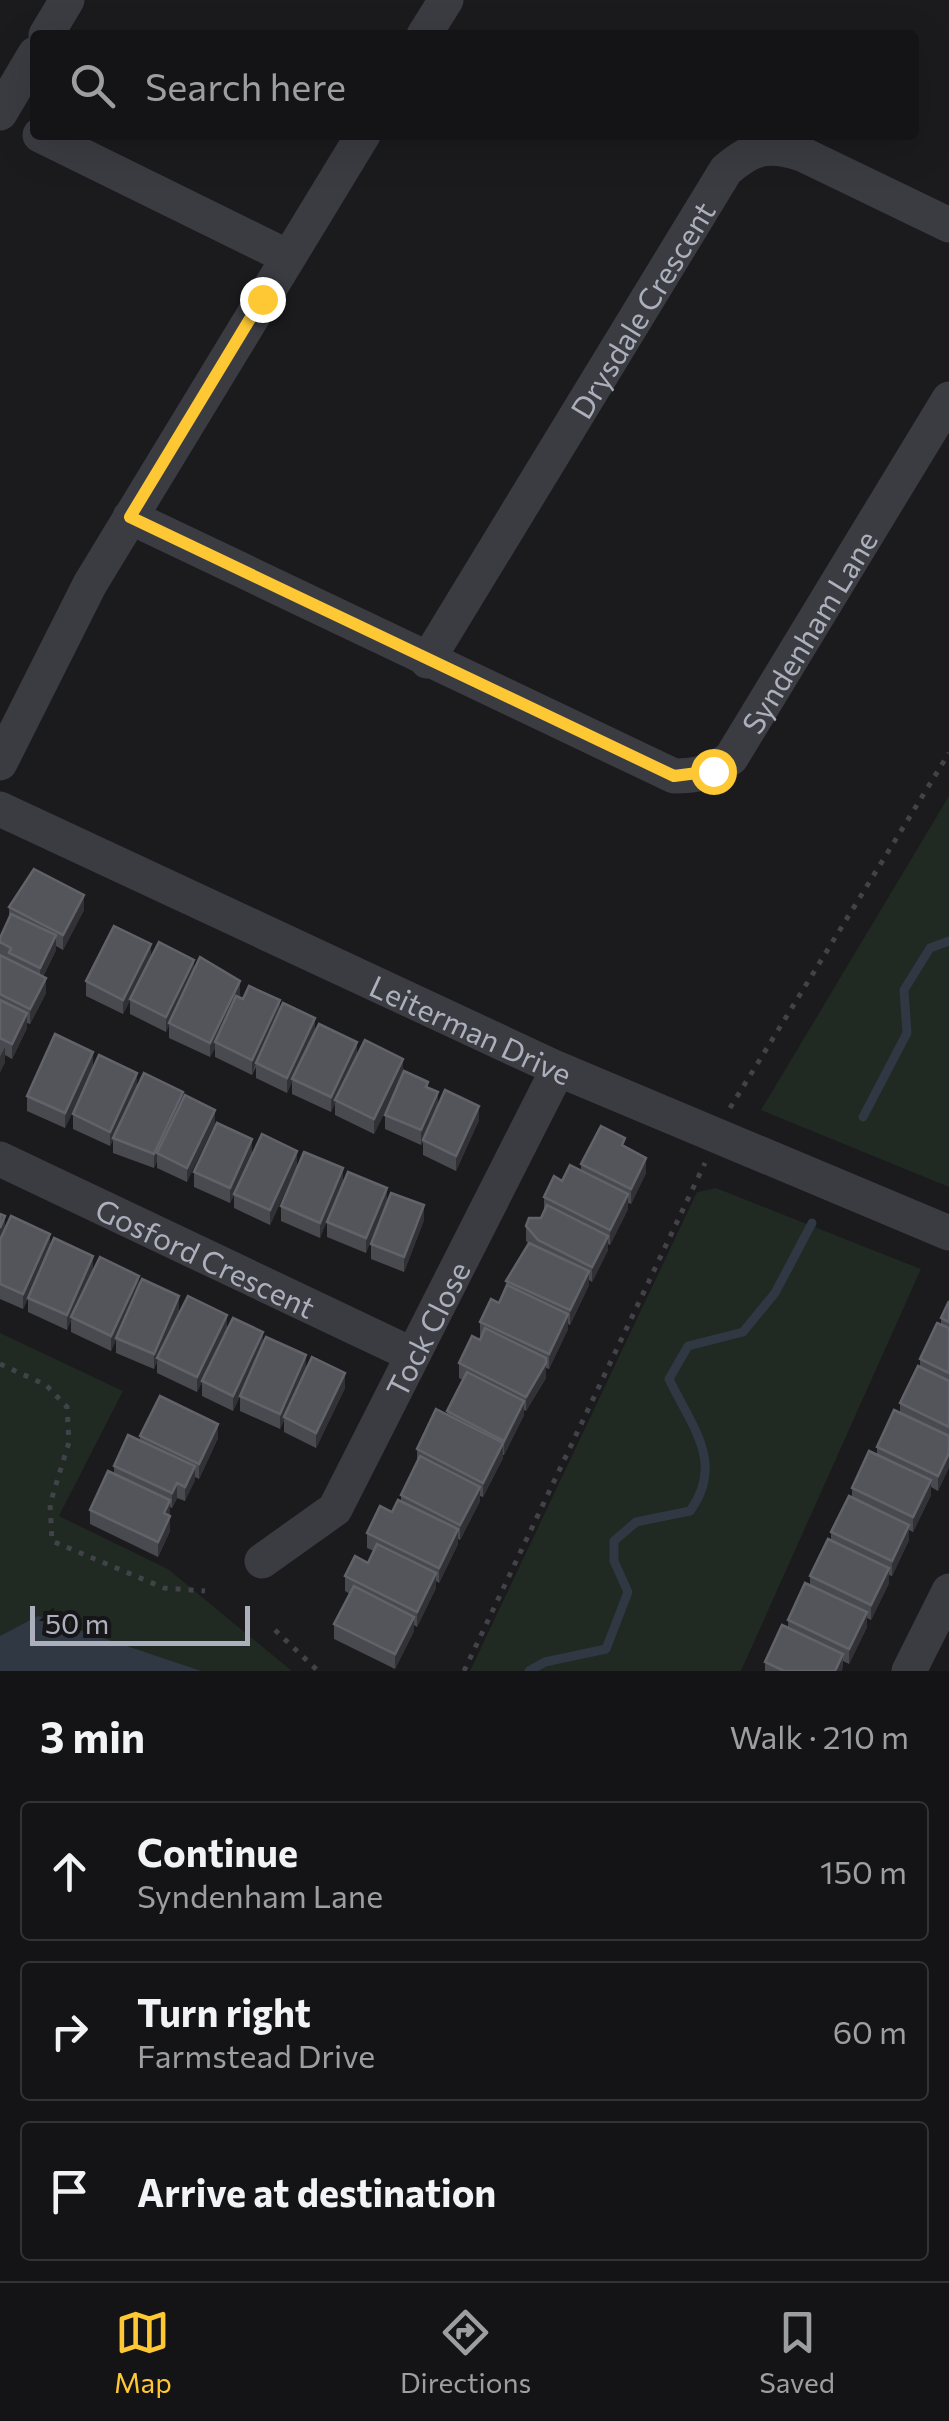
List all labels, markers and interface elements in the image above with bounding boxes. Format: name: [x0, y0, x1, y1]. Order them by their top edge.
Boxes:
search box: [30, 30, 919, 140]
icon: search: [65, 58, 120, 113]
text: Search here: [145, 62, 346, 109]
street label: Drysdale Crescent: [561, 194, 721, 424]
route end: [240, 277, 286, 323]
street label: Syndenham Lane: [732, 523, 884, 739]
route start: [691, 749, 737, 795]
street label: Leiterman Drive: [365, 966, 578, 1091]
street label: Gosford Crescent: [90, 1189, 322, 1325]
street label: Tock Close: [377, 1255, 476, 1402]
scale bar: [30, 1601, 250, 1646]
text: 50 m: [45, 1606, 109, 1640]
text: 3 min: [40, 1710, 145, 1762]
text: Walk · 210 m: [730, 1716, 909, 1756]
text: Continue: [137, 1828, 298, 1875]
icon: ahead: [42, 1844, 97, 1899]
text: 150 m: [820, 1851, 907, 1891]
text: Syndenham Lane: [137, 1875, 383, 1915]
text: Turn right: [137, 1988, 311, 2035]
icon: right: [42, 2004, 97, 2059]
text: 60 m: [833, 2011, 907, 2051]
text: Farmstead Drive: [137, 2035, 375, 2075]
icon: arrive: [42, 2164, 97, 2219]
text: Arrive at destination: [137, 2168, 496, 2215]
tab: Map: [114, 2305, 172, 2399]
tab: Directions: [400, 2305, 531, 2399]
tab: Saved: [759, 2305, 835, 2399]

